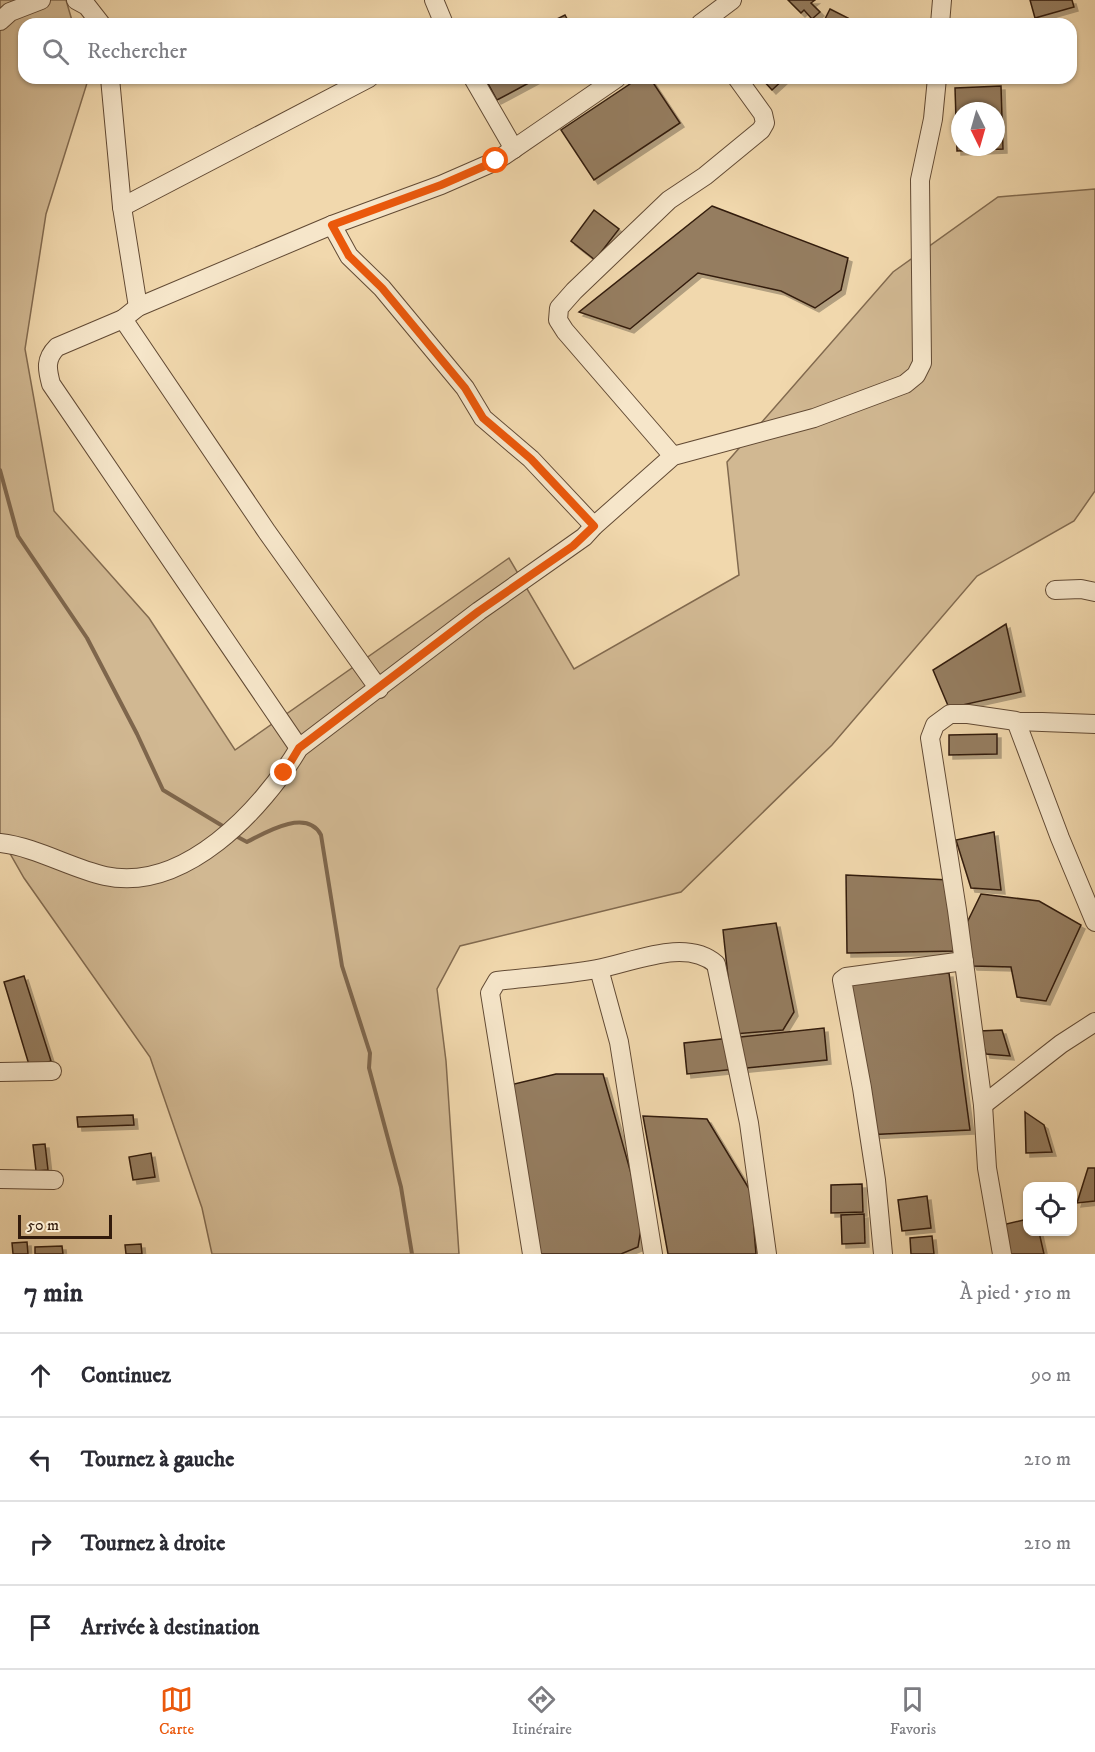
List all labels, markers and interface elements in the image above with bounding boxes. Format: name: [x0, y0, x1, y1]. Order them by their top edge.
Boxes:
search box: [18, 18, 1077, 84]
icon: search: [39, 35, 72, 68]
text: Rechercher: [87, 38, 187, 65]
north arrow: [951, 102, 1005, 156]
route start: [482, 147, 508, 173]
route end: [270, 759, 296, 785]
map controls: [1023, 1182, 1077, 1236]
button: locate: [1023, 1182, 1077, 1236]
scale bar: [18, 1212, 112, 1240]
text: 50 m: [27, 1215, 59, 1235]
text: 7 min: [24, 1277, 83, 1310]
text: À pied · 510 m: [960, 1281, 1071, 1306]
icon: ahead: [24, 1359, 57, 1392]
text: Continuez: [81, 1362, 171, 1389]
text: 90 m: [1031, 1363, 1071, 1388]
icon: left: [24, 1443, 57, 1476]
text: Tournez à gauche: [81, 1446, 234, 1473]
text: 210 m: [1024, 1447, 1071, 1472]
icon: right: [24, 1527, 57, 1560]
text: Tournez à droite: [81, 1530, 225, 1557]
text: 210 m: [1024, 1531, 1071, 1556]
icon: arrive: [24, 1611, 57, 1644]
text: Arrivée à destination: [81, 1614, 260, 1641]
tab: Carte: [159, 1683, 194, 1739]
tab: Itinéraire: [512, 1683, 572, 1739]
tab: Favoris: [890, 1683, 936, 1739]

